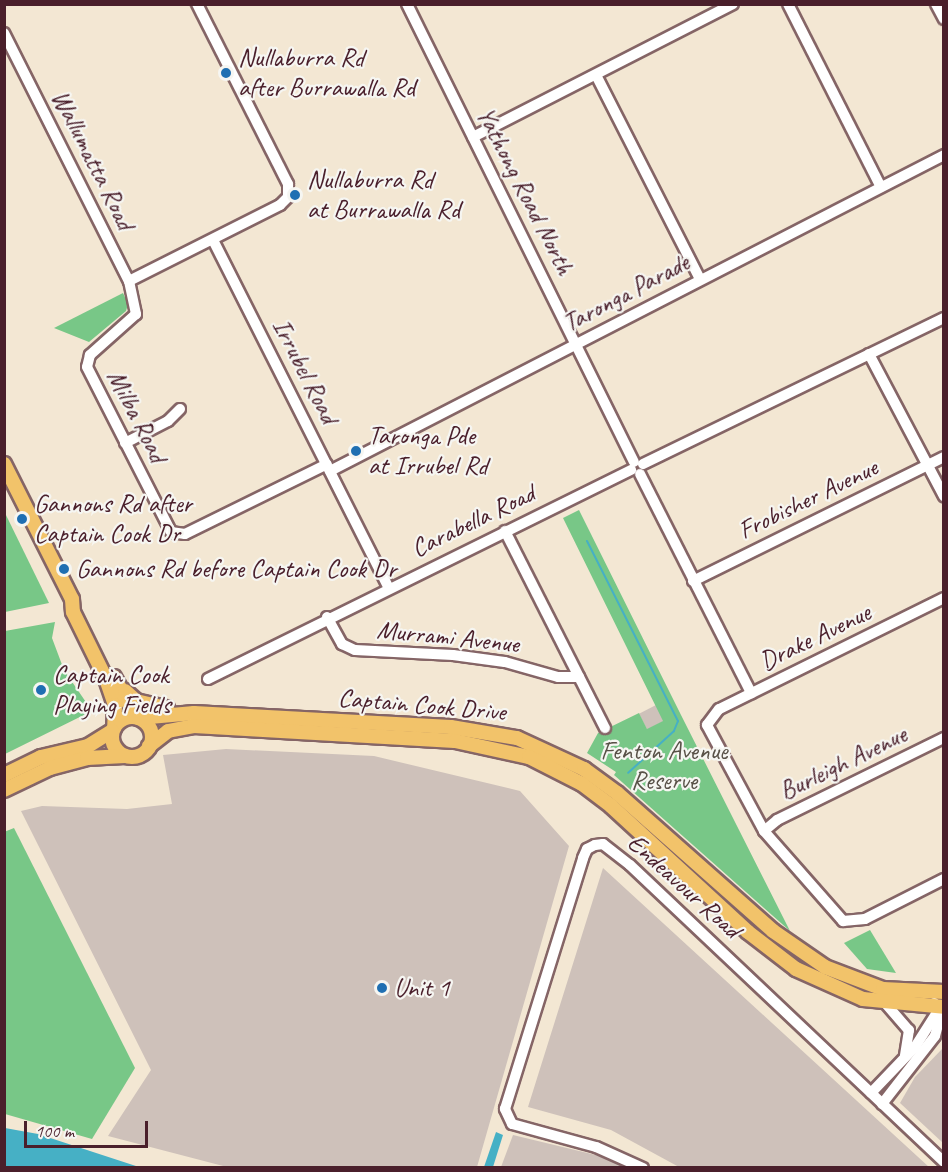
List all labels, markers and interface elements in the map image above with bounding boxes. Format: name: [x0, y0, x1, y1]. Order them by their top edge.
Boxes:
place label: Nullaburra Rd after Burrawalla Rd: [238, 42, 415, 104]
marker: Nullaburra Rd after Burrawalla Rd: [219, 66, 233, 80]
street label: Wallumatta Road: [45, 85, 141, 235]
street label: Yathong Road North: [469, 102, 581, 280]
place label: Nullaburra Rd at Burrawalla Rd: [307, 164, 460, 225]
marker: Nullaburra Rd at Burrawalla Rd: [288, 188, 302, 202]
street label: Taronga Parade: [558, 247, 694, 339]
street label: Irrubel Road: [266, 314, 344, 428]
street label: Milba Road: [100, 364, 174, 468]
place label: Taronga Pde at Irrubel Rd: [368, 420, 487, 482]
marker: Taronga Pde at Irrubel Rd: [349, 444, 363, 458]
street label: Frobisher Avenue: [733, 452, 883, 546]
street label: Carabella Road: [406, 478, 540, 564]
place label: Gannons Rd after Captain Cook Dr: [34, 488, 192, 550]
marker: Gannons Rd after Captain Cook Dr: [15, 512, 29, 526]
place label: Gannons Rd before Captain Cook Dr: [76, 553, 397, 585]
marker: Gannons Rd before Captain Cook Dr: [57, 562, 71, 576]
street label: Drake Avenue: [754, 597, 876, 677]
street label: Murrami Avenue: [375, 614, 521, 660]
place label: Captain Cook Playing Fields: [53, 659, 171, 720]
street label: Captain Cook Drive: [337, 682, 507, 728]
marker: Captain Cook Playing Fields: [34, 683, 48, 697]
street label: Burleigh Avenue: [774, 719, 912, 807]
park label: Fenton Avenue Reserve: [600, 735, 728, 796]
street label: Endeavour Road: [621, 827, 747, 945]
place label: Unit 1: [394, 972, 450, 1004]
marker: Unit 1: [375, 981, 389, 995]
scale bar: [27, 1109, 152, 1147]
text: 100 m: [35, 1120, 74, 1142]

